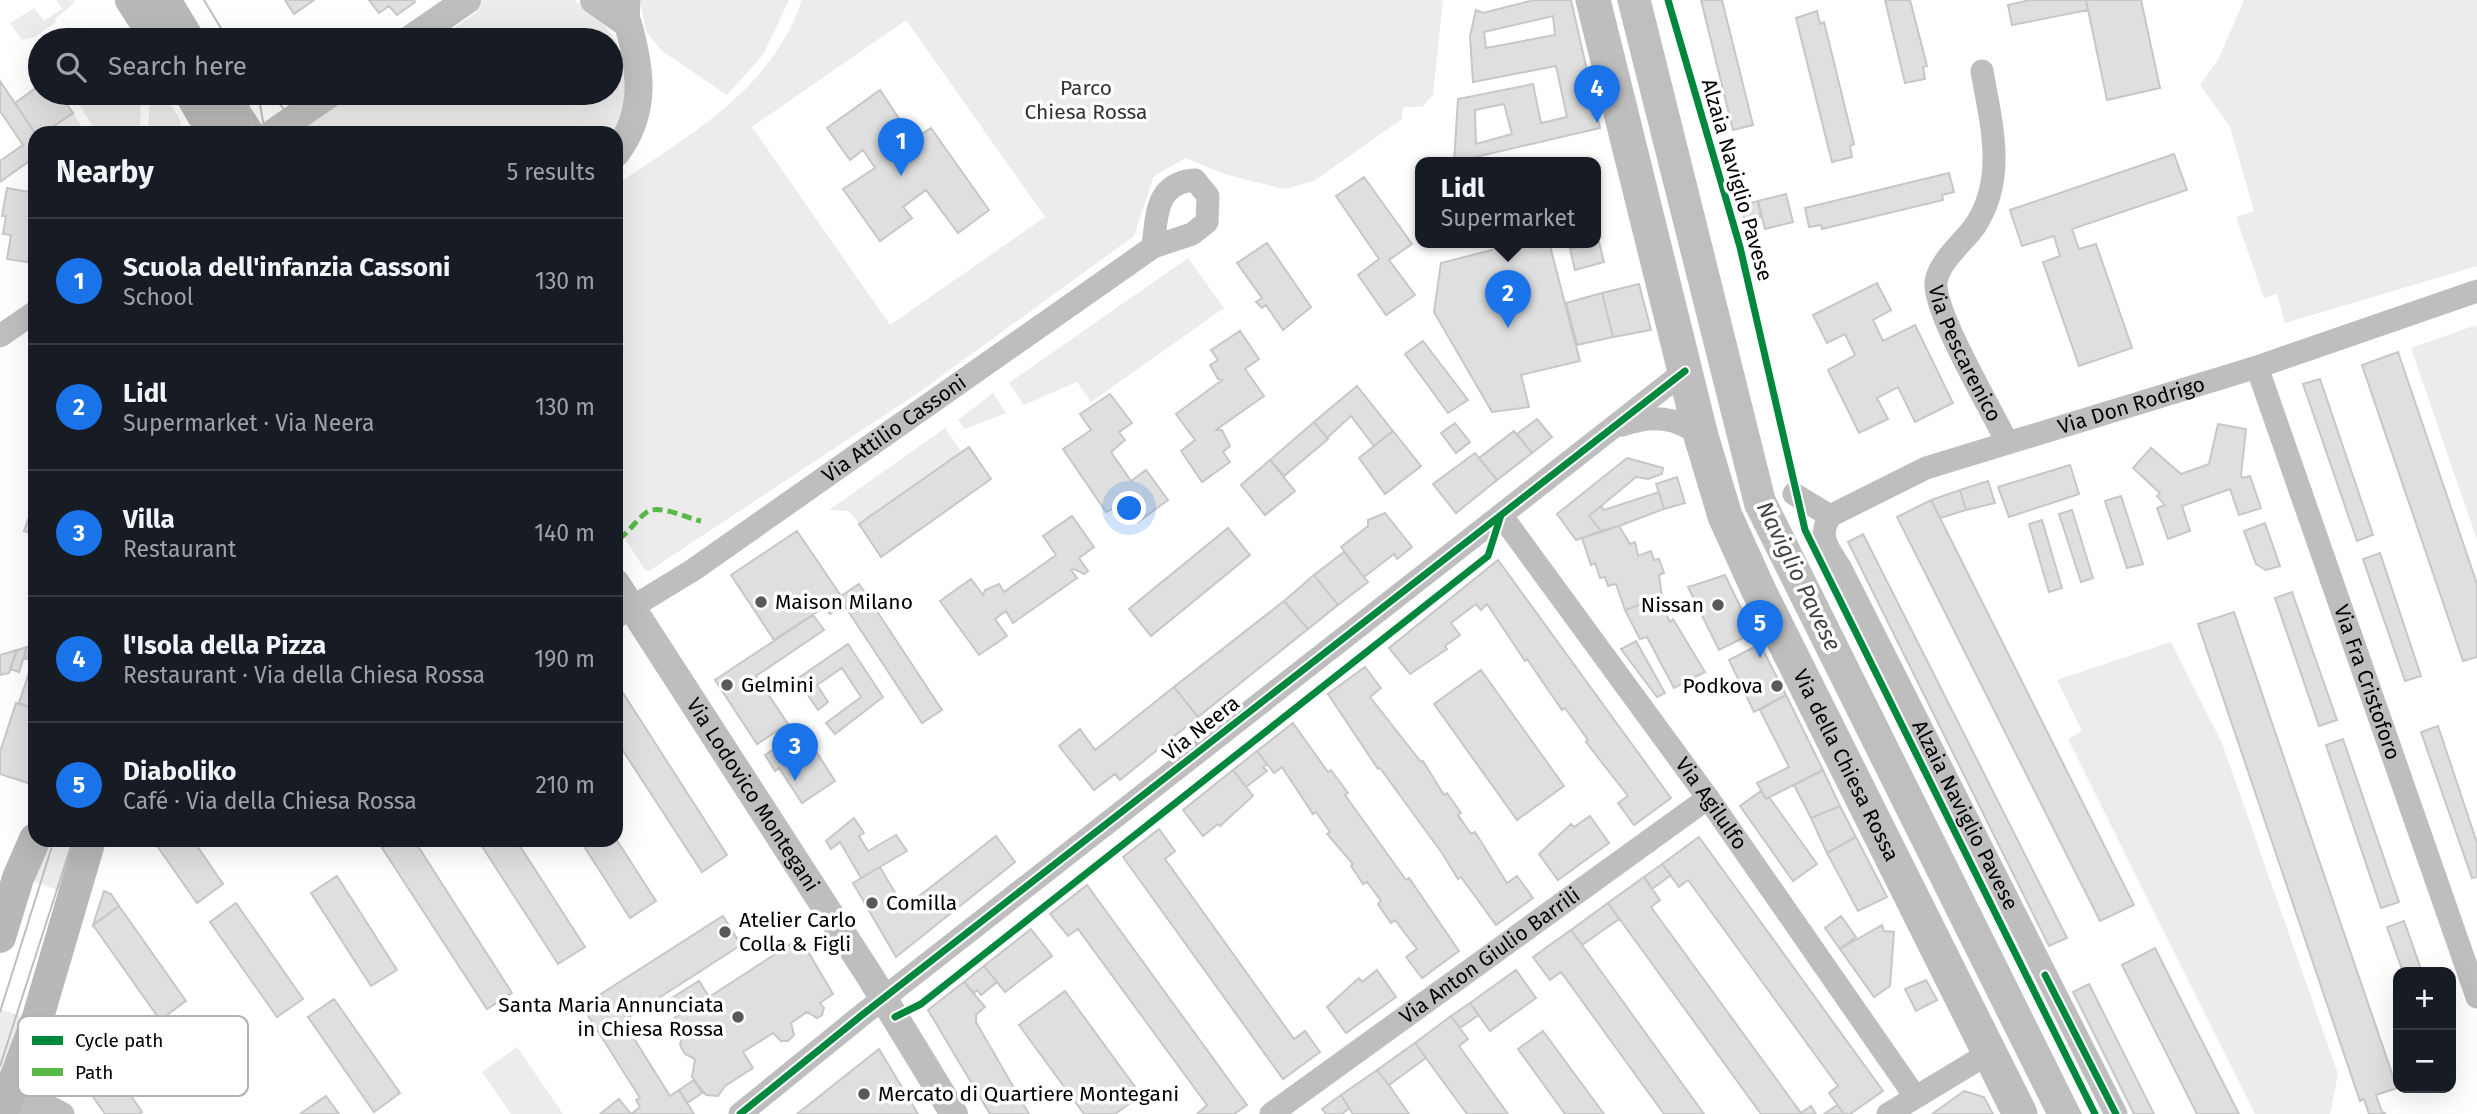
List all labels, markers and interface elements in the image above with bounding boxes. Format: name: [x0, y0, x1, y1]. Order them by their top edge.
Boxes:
search box: [28, 28, 623, 105]
icon: search: [52, 48, 90, 86]
text: Search here: [108, 51, 247, 82]
pin: 4: [1574, 65, 1620, 123]
park label: Parco Chiesa Rossa: [1024, 75, 1148, 125]
street label: Alzaia Naviglio Pavese: [1696, 76, 1778, 284]
pin: 1: [878, 118, 924, 176]
text: Nearby: [56, 154, 154, 190]
popup: [1415, 157, 1601, 248]
text: 5 results: [507, 158, 595, 186]
text: Lidl: [1441, 173, 1485, 204]
text: Supermarket: [1441, 204, 1575, 232]
text: Scuola dell'infanzia Cassoni: [123, 252, 450, 283]
text: 1: [74, 267, 84, 295]
text: 130 m: [535, 267, 595, 295]
pin: 2: [1485, 270, 1531, 328]
text: School: [123, 283, 194, 311]
street label: Via Pescarenico: [1923, 283, 2007, 426]
street label: Via Attilio Cassoni: [817, 369, 971, 488]
street label: Via Don Rodrigo: [2055, 371, 2208, 440]
text: Lidl: [123, 378, 167, 409]
text: 2: [73, 393, 85, 421]
text: 130 m: [535, 393, 595, 421]
text: Supermarket · Via Neera: [123, 409, 374, 437]
your location: [1112, 491, 1146, 525]
water label: Naviglio Pavese: [1751, 497, 1847, 655]
text: Villa: [123, 504, 175, 535]
text: 3: [73, 519, 85, 547]
text: 140 m: [534, 519, 595, 547]
text: Restaurant: [123, 535, 236, 563]
place label: Maison Milano: [775, 589, 913, 615]
place label: Nissan: [1641, 592, 1704, 618]
marker: Maison Milano: [753, 594, 769, 610]
marker: Nissan: [1710, 597, 1726, 613]
pin: 5: [1737, 600, 1783, 658]
street label: Via Fra Cristoforo: [2328, 601, 2406, 763]
text: l'Isola della Pizza: [123, 630, 326, 661]
text: 4: [73, 645, 86, 673]
text: 190 m: [534, 645, 595, 673]
text: Restaurant · Via della Chiesa Rossa: [123, 661, 485, 689]
street label: Via della Chiesa Rossa: [1787, 665, 1905, 866]
place label: Gelmini: [741, 672, 814, 698]
place label: Podkova: [1682, 673, 1763, 699]
marker: Gelmini: [719, 677, 735, 693]
marker: Podkova: [1769, 678, 1785, 694]
street label: Via Neera: [1157, 690, 1245, 766]
street label: Via Lodovico Montegani: [681, 693, 825, 896]
street label: Alzaia Naviglio Pavese: [1906, 716, 2024, 914]
pin: 3: [772, 723, 818, 781]
street label: Via Agilulfo: [1670, 752, 1753, 855]
text: Diaboliko: [123, 756, 236, 787]
text: 5: [73, 771, 85, 799]
text: 210 m: [536, 771, 595, 799]
text: Café · Via della Chiesa Rossa: [123, 787, 417, 815]
street label: Via Anton Giulio Barrili: [1395, 882, 1585, 1030]
place label: Comilla: [886, 890, 957, 916]
marker: Comilla: [864, 895, 880, 911]
place label: Atelier Carlo Colla & Figli: [739, 907, 856, 957]
marker: Atelier Carlo Colla & Figli: [717, 924, 733, 940]
map controls: [2393, 967, 2456, 1093]
button: +: [2393, 967, 2456, 1030]
place label: Santa Maria Annunciata in Chiesa Rossa: [498, 992, 724, 1042]
marker: Santa Maria Annunciata in Chiesa Rossa: [730, 1009, 746, 1025]
legend: [18, 1016, 248, 1096]
text: Cycle path: [75, 1029, 163, 1052]
button: −: [2393, 1030, 2456, 1093]
text: Path: [75, 1061, 113, 1084]
place label: Mercato di Quartiere Montegani: [878, 1081, 1179, 1107]
marker: Mercato di Quartiere Montegani: [856, 1086, 872, 1102]

